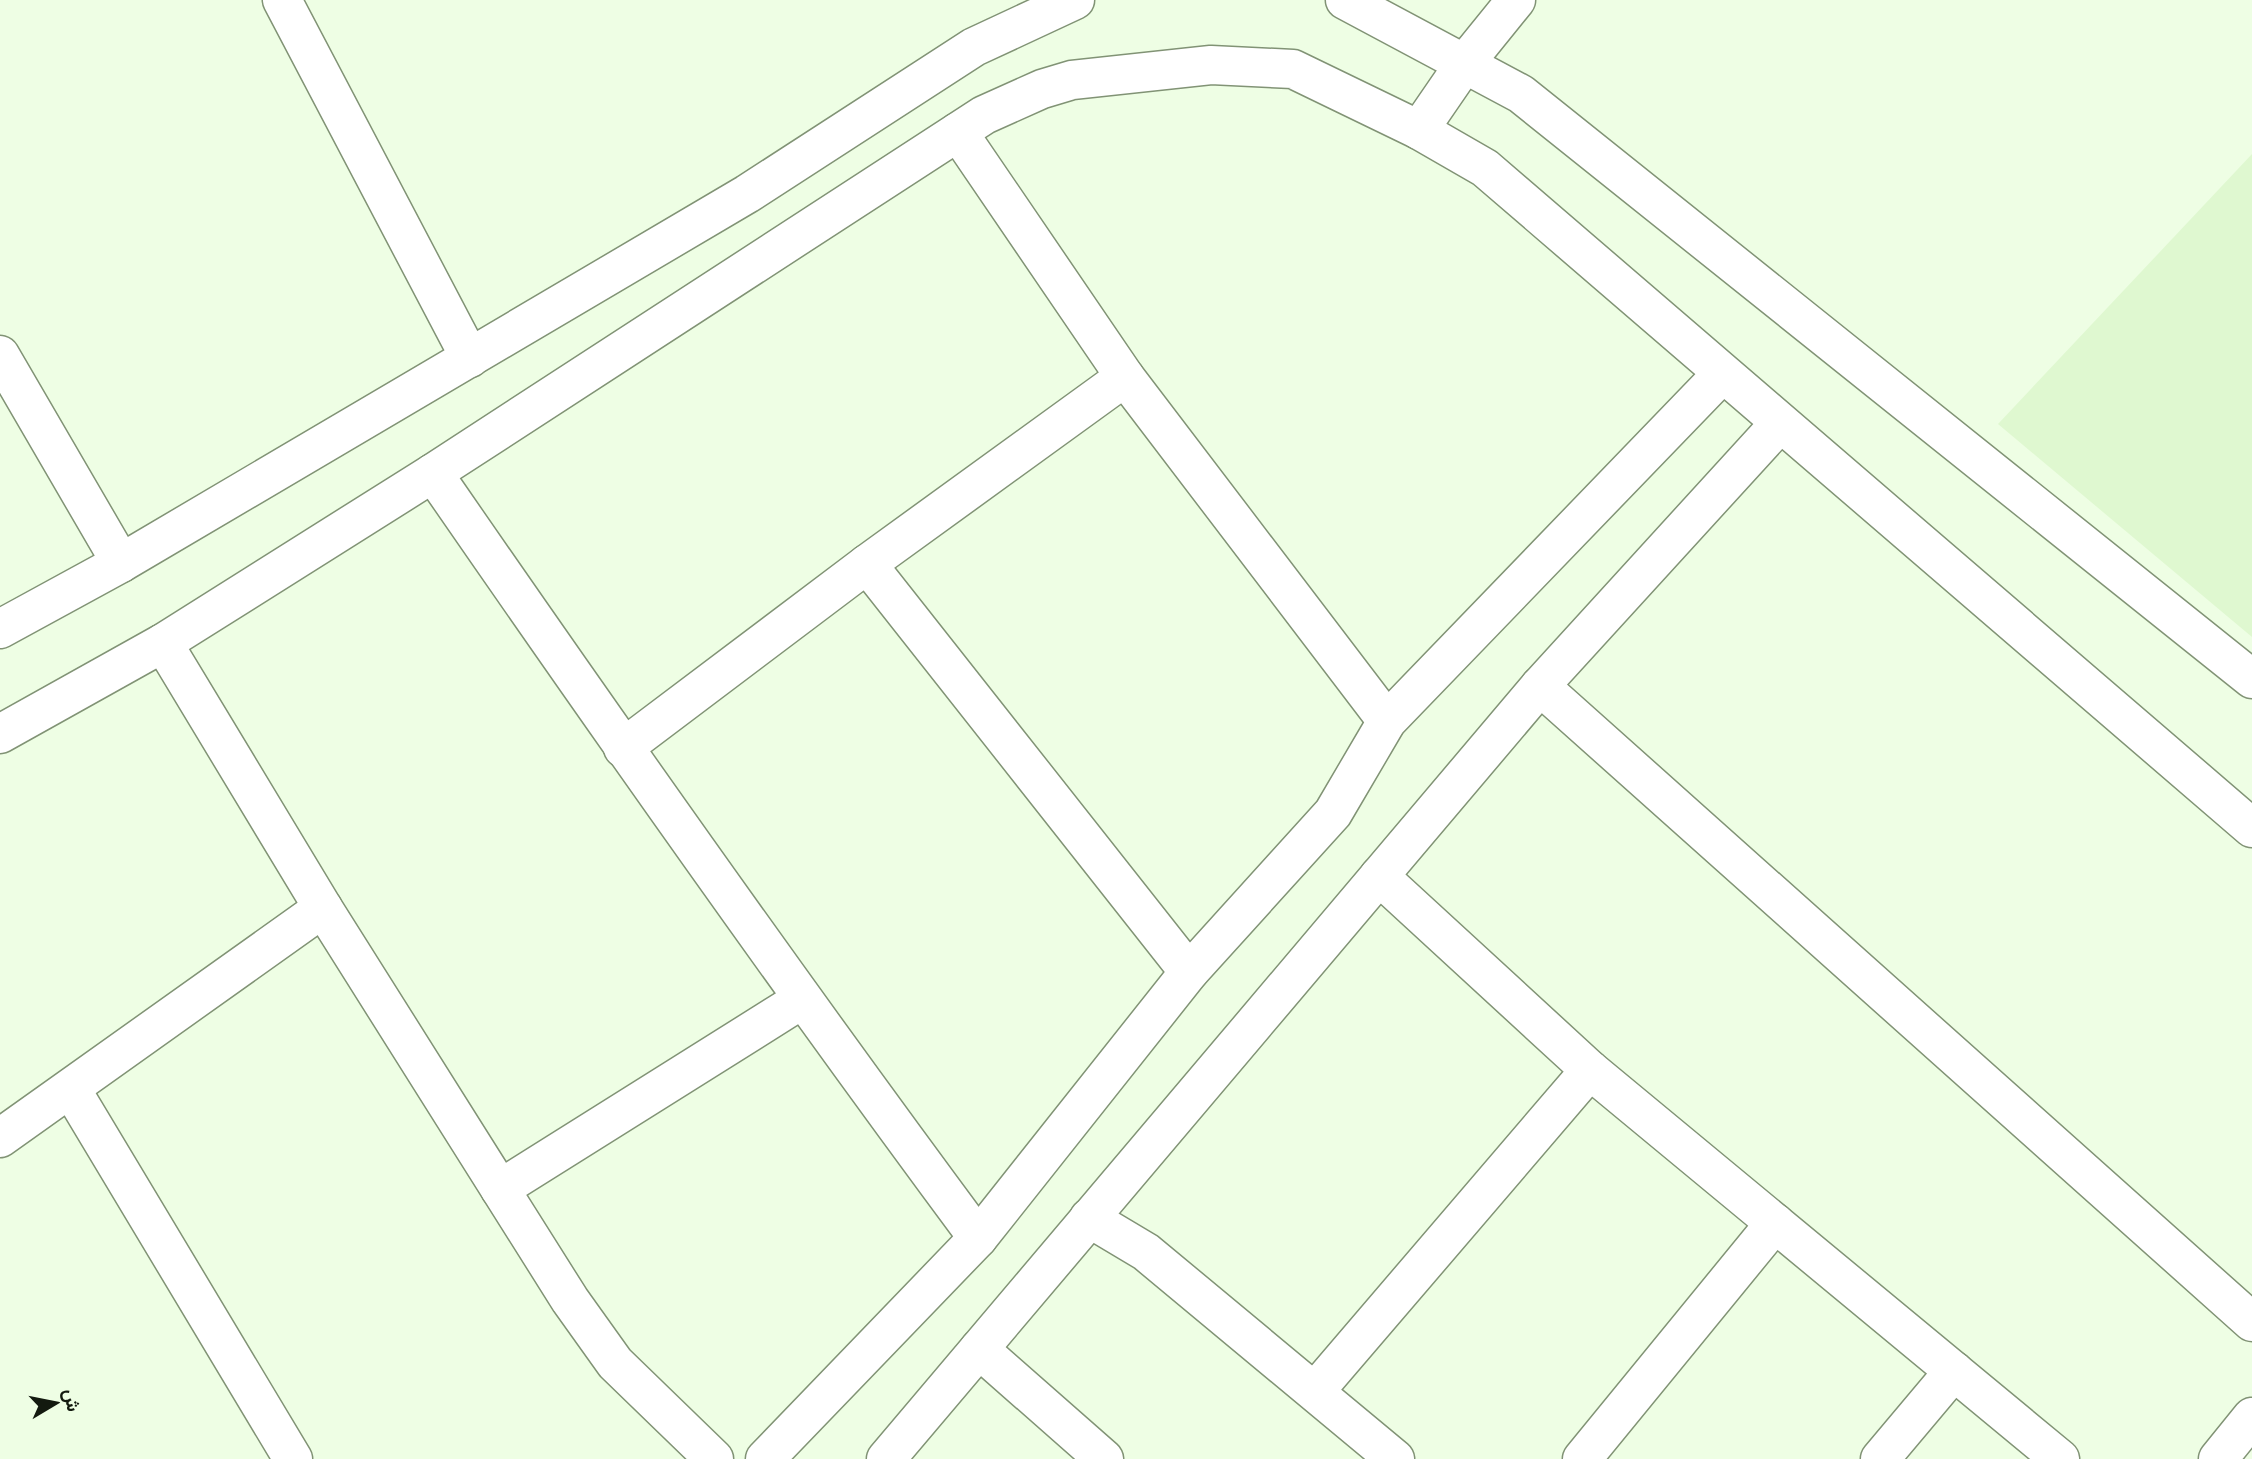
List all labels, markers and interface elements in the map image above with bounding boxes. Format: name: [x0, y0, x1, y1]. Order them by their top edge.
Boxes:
north arrow: [21, 1368, 91, 1438]
text: ش: [59, 1387, 87, 1414]

